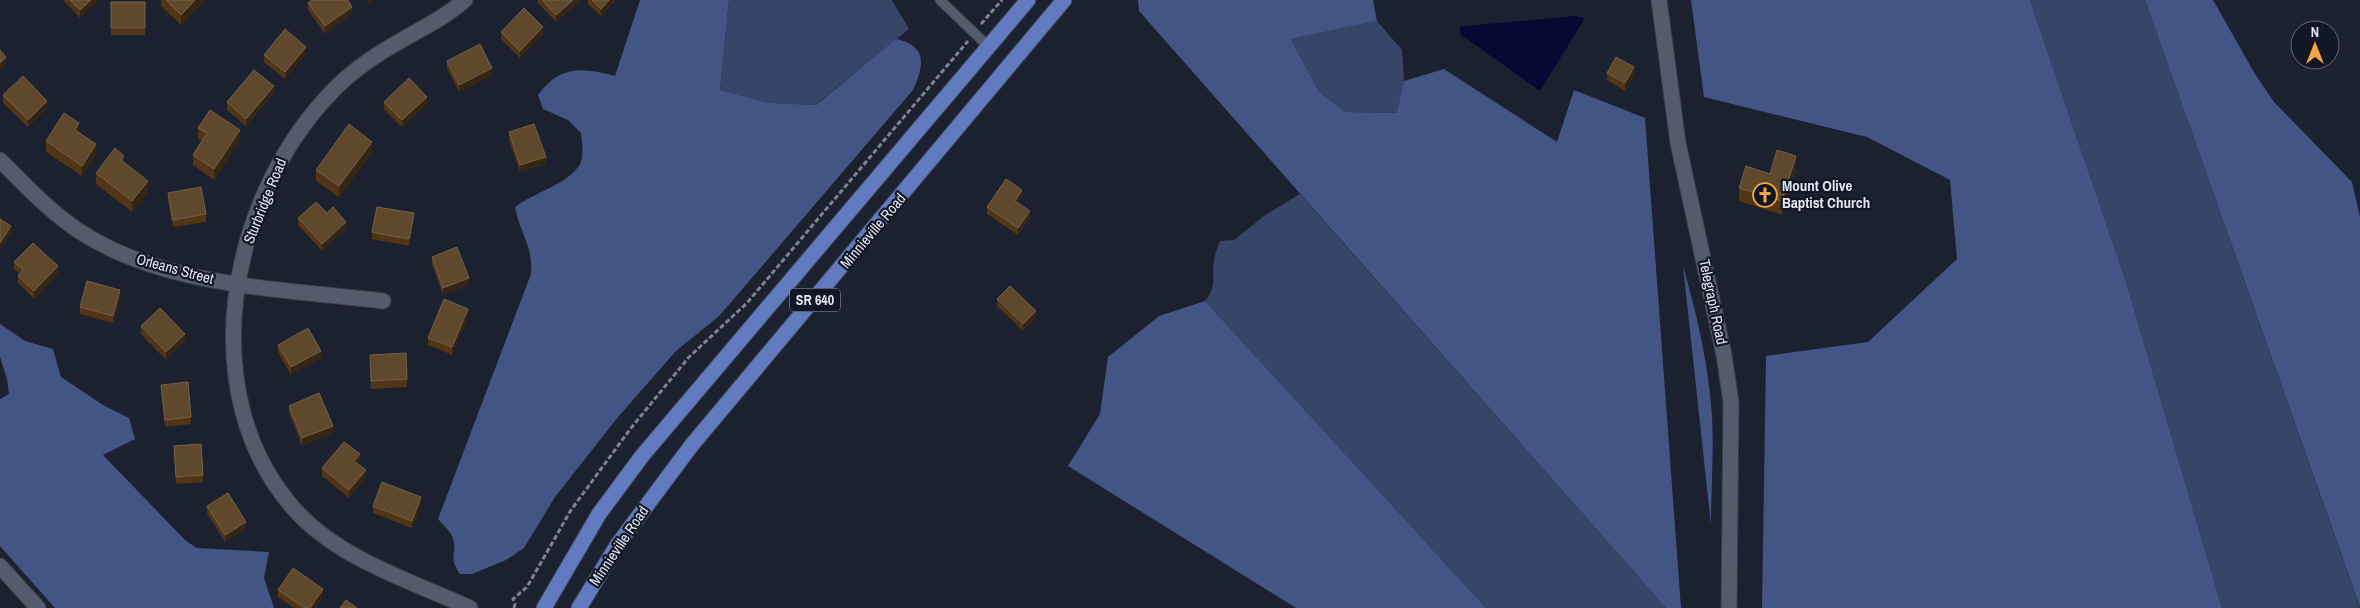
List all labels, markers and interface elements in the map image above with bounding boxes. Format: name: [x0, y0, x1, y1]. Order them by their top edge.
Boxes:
north arrow: [2290, 20, 2340, 70]
text: N: [2311, 23, 2319, 41]
street label: Sturbridge Road: [238, 155, 291, 247]
place label: Mount Olive Baptist Church: [1782, 175, 1870, 213]
church icon: Mount Olive Baptist Church: [1752, 182, 1778, 208]
street label: Minnieville Road: [835, 189, 910, 273]
street label: Orleans Street: [134, 248, 217, 289]
street label: Telegraph Road: [1694, 257, 1733, 347]
road number: SR 640: [790, 288, 840, 312]
street label: Minnieville Road: [584, 502, 653, 590]

